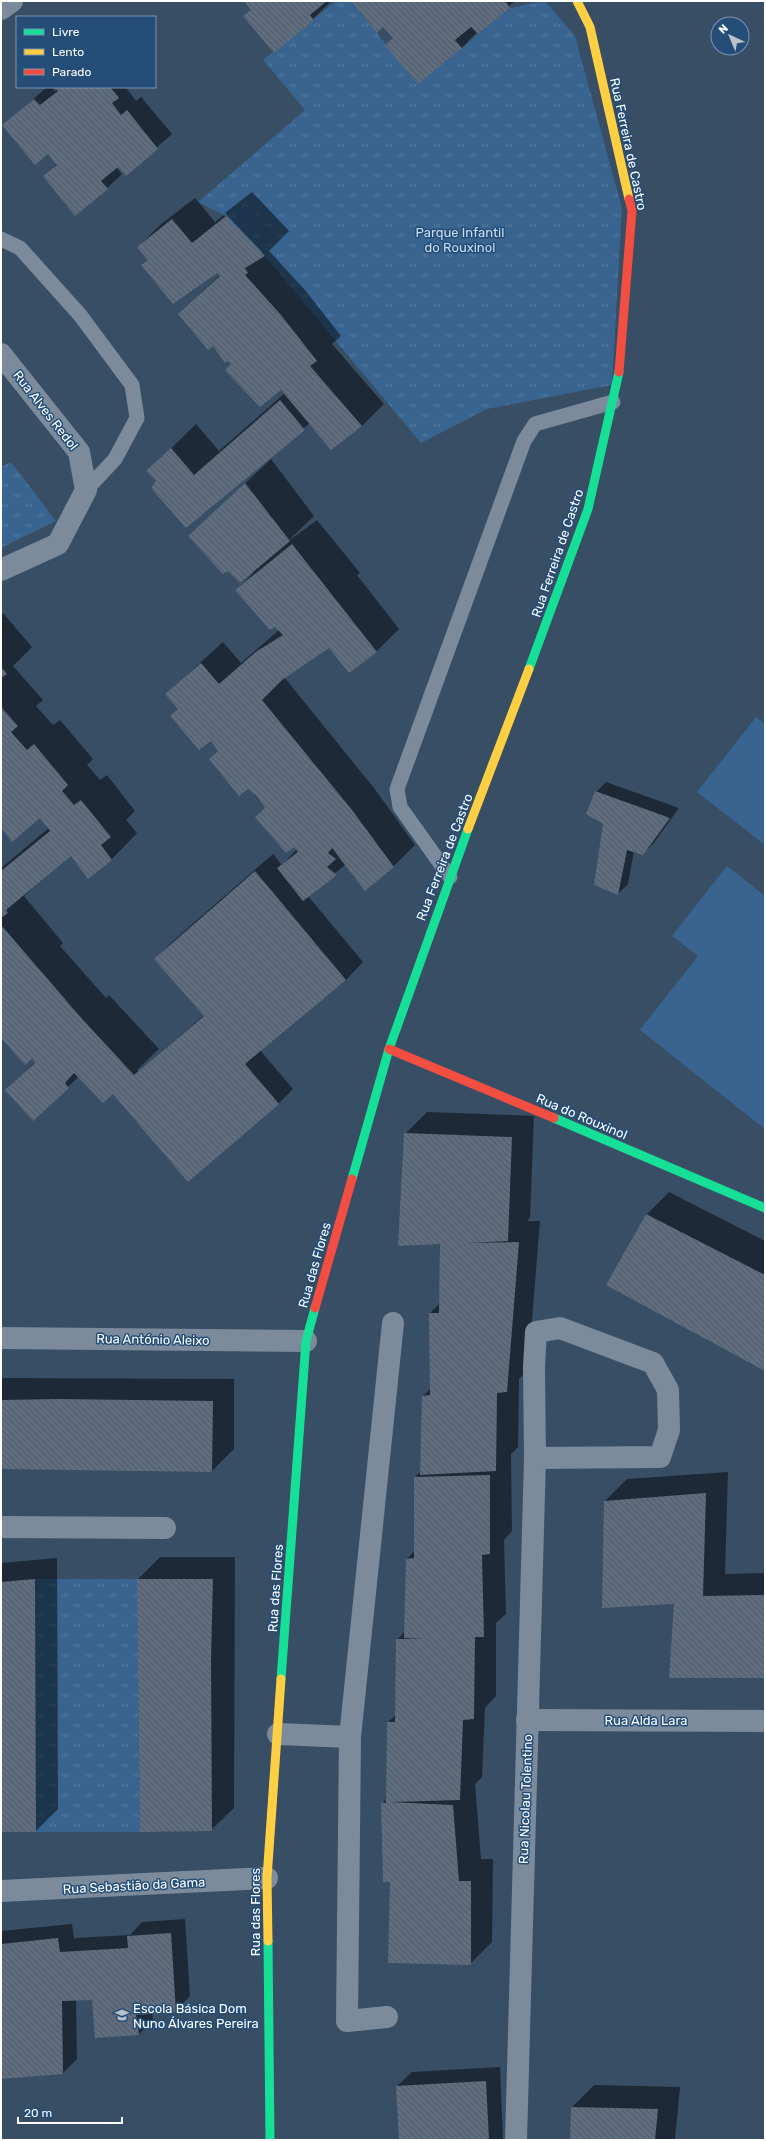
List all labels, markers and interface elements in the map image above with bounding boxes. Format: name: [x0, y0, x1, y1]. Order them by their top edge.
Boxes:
legend: [16, 16, 156, 88]
north arrow: [710, 16, 750, 56]
text: N: [716, 22, 731, 37]
text: Livre: [52, 25, 80, 39]
text: Lento: [52, 45, 84, 59]
text: Parado: [52, 65, 91, 79]
street label: Rua Ferreira de Castro: [607, 77, 650, 212]
park label: Parque Infantil do Rouxinol: [416, 225, 504, 255]
street label: Rua Alves Redol: [10, 368, 81, 453]
street label: Rua Ferreira de Castro: [528, 487, 587, 619]
street label: Rua Ferreira de Castro: [413, 792, 476, 923]
street label: Rua do Rouxinol: [534, 1091, 630, 1142]
street label: Rua das Flores: [295, 1220, 334, 1310]
street label: Rua António Aleixo: [96, 1331, 210, 1348]
street label: Rua das Flores: [265, 1543, 286, 1633]
street label: Rua Alda Lara: [605, 1713, 687, 1728]
street label: Rua Nicolau Tolentino: [516, 1734, 535, 1864]
street label: Rua das Flores: [248, 1867, 263, 1956]
street label: Rua Sebastião da Gama: [62, 1874, 206, 1897]
place label: Escola Básica Dom Nuno Álvares Pereira: [133, 2001, 259, 2031]
school or university icon: Escola Básica Dom Nuno Álvares Pereira: [114, 2007, 130, 2023]
scale bar: [18, 2099, 122, 2125]
text: 20 m: [24, 2106, 52, 2120]

